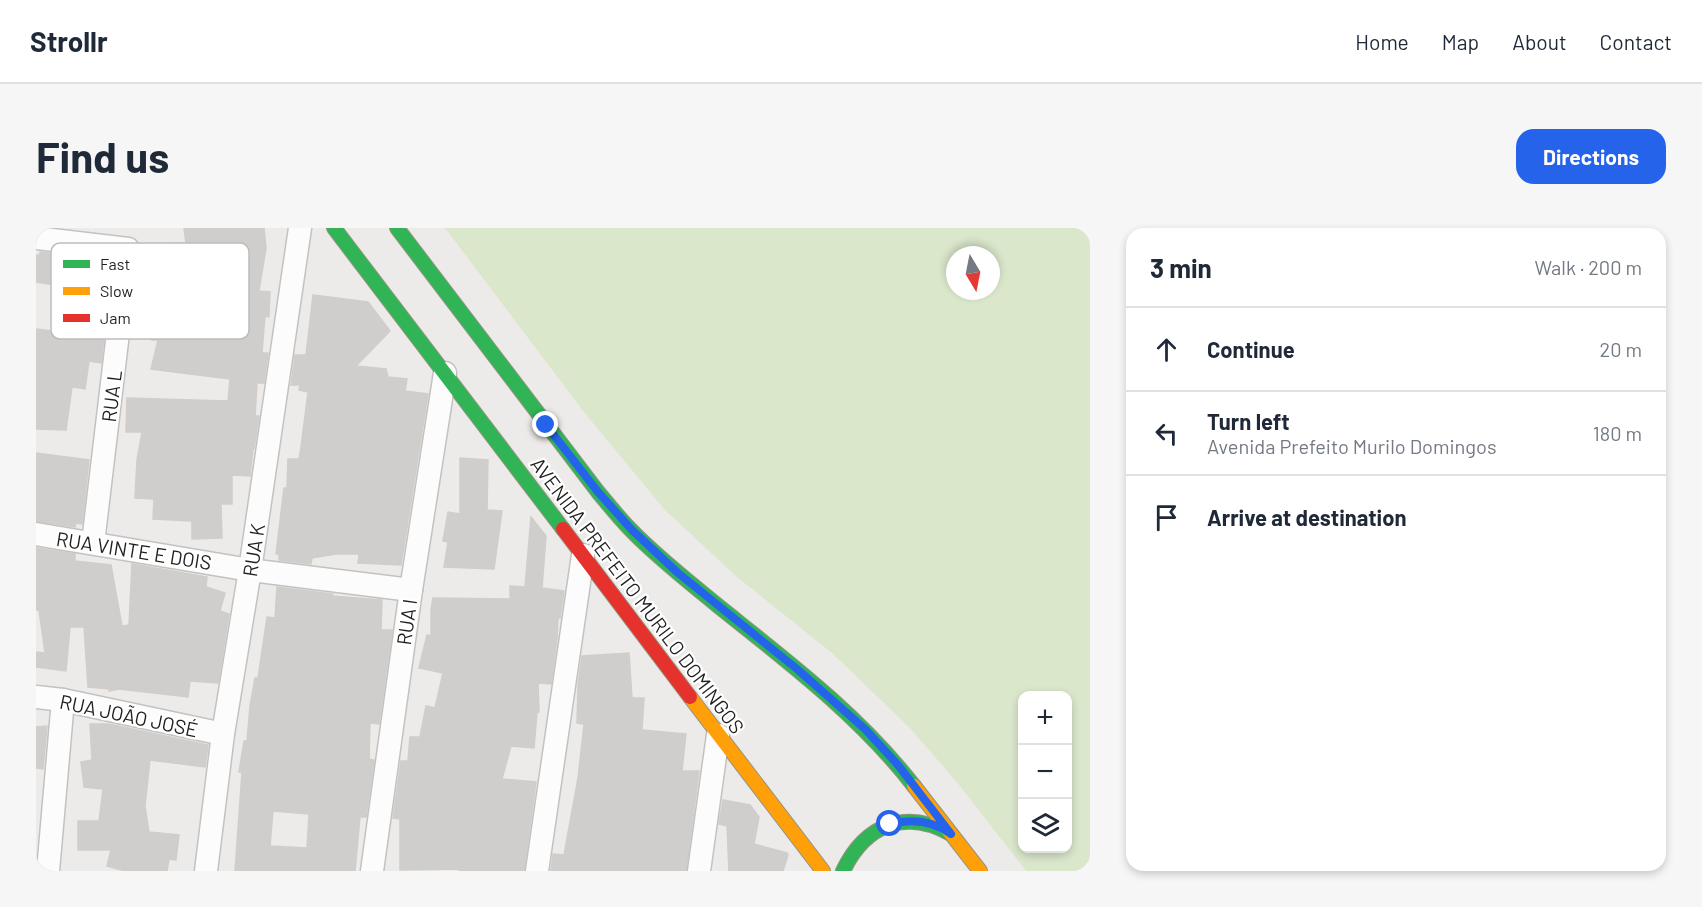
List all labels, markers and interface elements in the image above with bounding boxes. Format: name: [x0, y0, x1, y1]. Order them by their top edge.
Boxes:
text: Strollr: [30, 24, 108, 58]
text: Home: [1355, 29, 1409, 54]
text: Map: [1442, 29, 1479, 54]
text: About: [1512, 29, 1567, 54]
text: Contact: [1600, 29, 1672, 54]
button: Directions: [1516, 129, 1666, 184]
text: Find us: [36, 131, 169, 181]
legend: [51, 243, 249, 339]
north arrow: [946, 246, 1000, 300]
text: 3 min: [1150, 252, 1212, 283]
text: Fast: [100, 254, 130, 273]
text: Walk · 200 m: [1534, 255, 1642, 279]
text: Slow: [100, 281, 133, 300]
text: Jam: [100, 308, 131, 327]
icon: ahead: [1150, 333, 1183, 366]
text: Continue: [1207, 336, 1295, 362]
text: 20 m: [1599, 337, 1642, 361]
street label: RUA L: [96, 368, 126, 424]
text: Turn left: [1207, 408, 1290, 434]
route end: [532, 411, 558, 437]
icon: left: [1150, 417, 1183, 450]
text: 180 m: [1593, 421, 1642, 445]
text: Avenida Prefeito Murilo Domingos: [1207, 434, 1497, 458]
street label: AVENIDA PREFEITO MURILO DOMINGOS: [526, 452, 750, 738]
icon: arrive: [1150, 501, 1183, 534]
text: Arrive at destination: [1207, 504, 1406, 530]
street label: RUA K: [237, 522, 269, 578]
street label: RUA VINTE E DOIS: [55, 526, 213, 574]
street label: RUA I: [391, 597, 421, 647]
street label: RUA JOÃO JOSÉ: [58, 689, 200, 741]
map controls: [1018, 691, 1072, 853]
button: +: [1018, 691, 1072, 745]
button: −: [1018, 745, 1072, 799]
button: layers: [1018, 799, 1072, 853]
route start: [876, 810, 902, 836]

